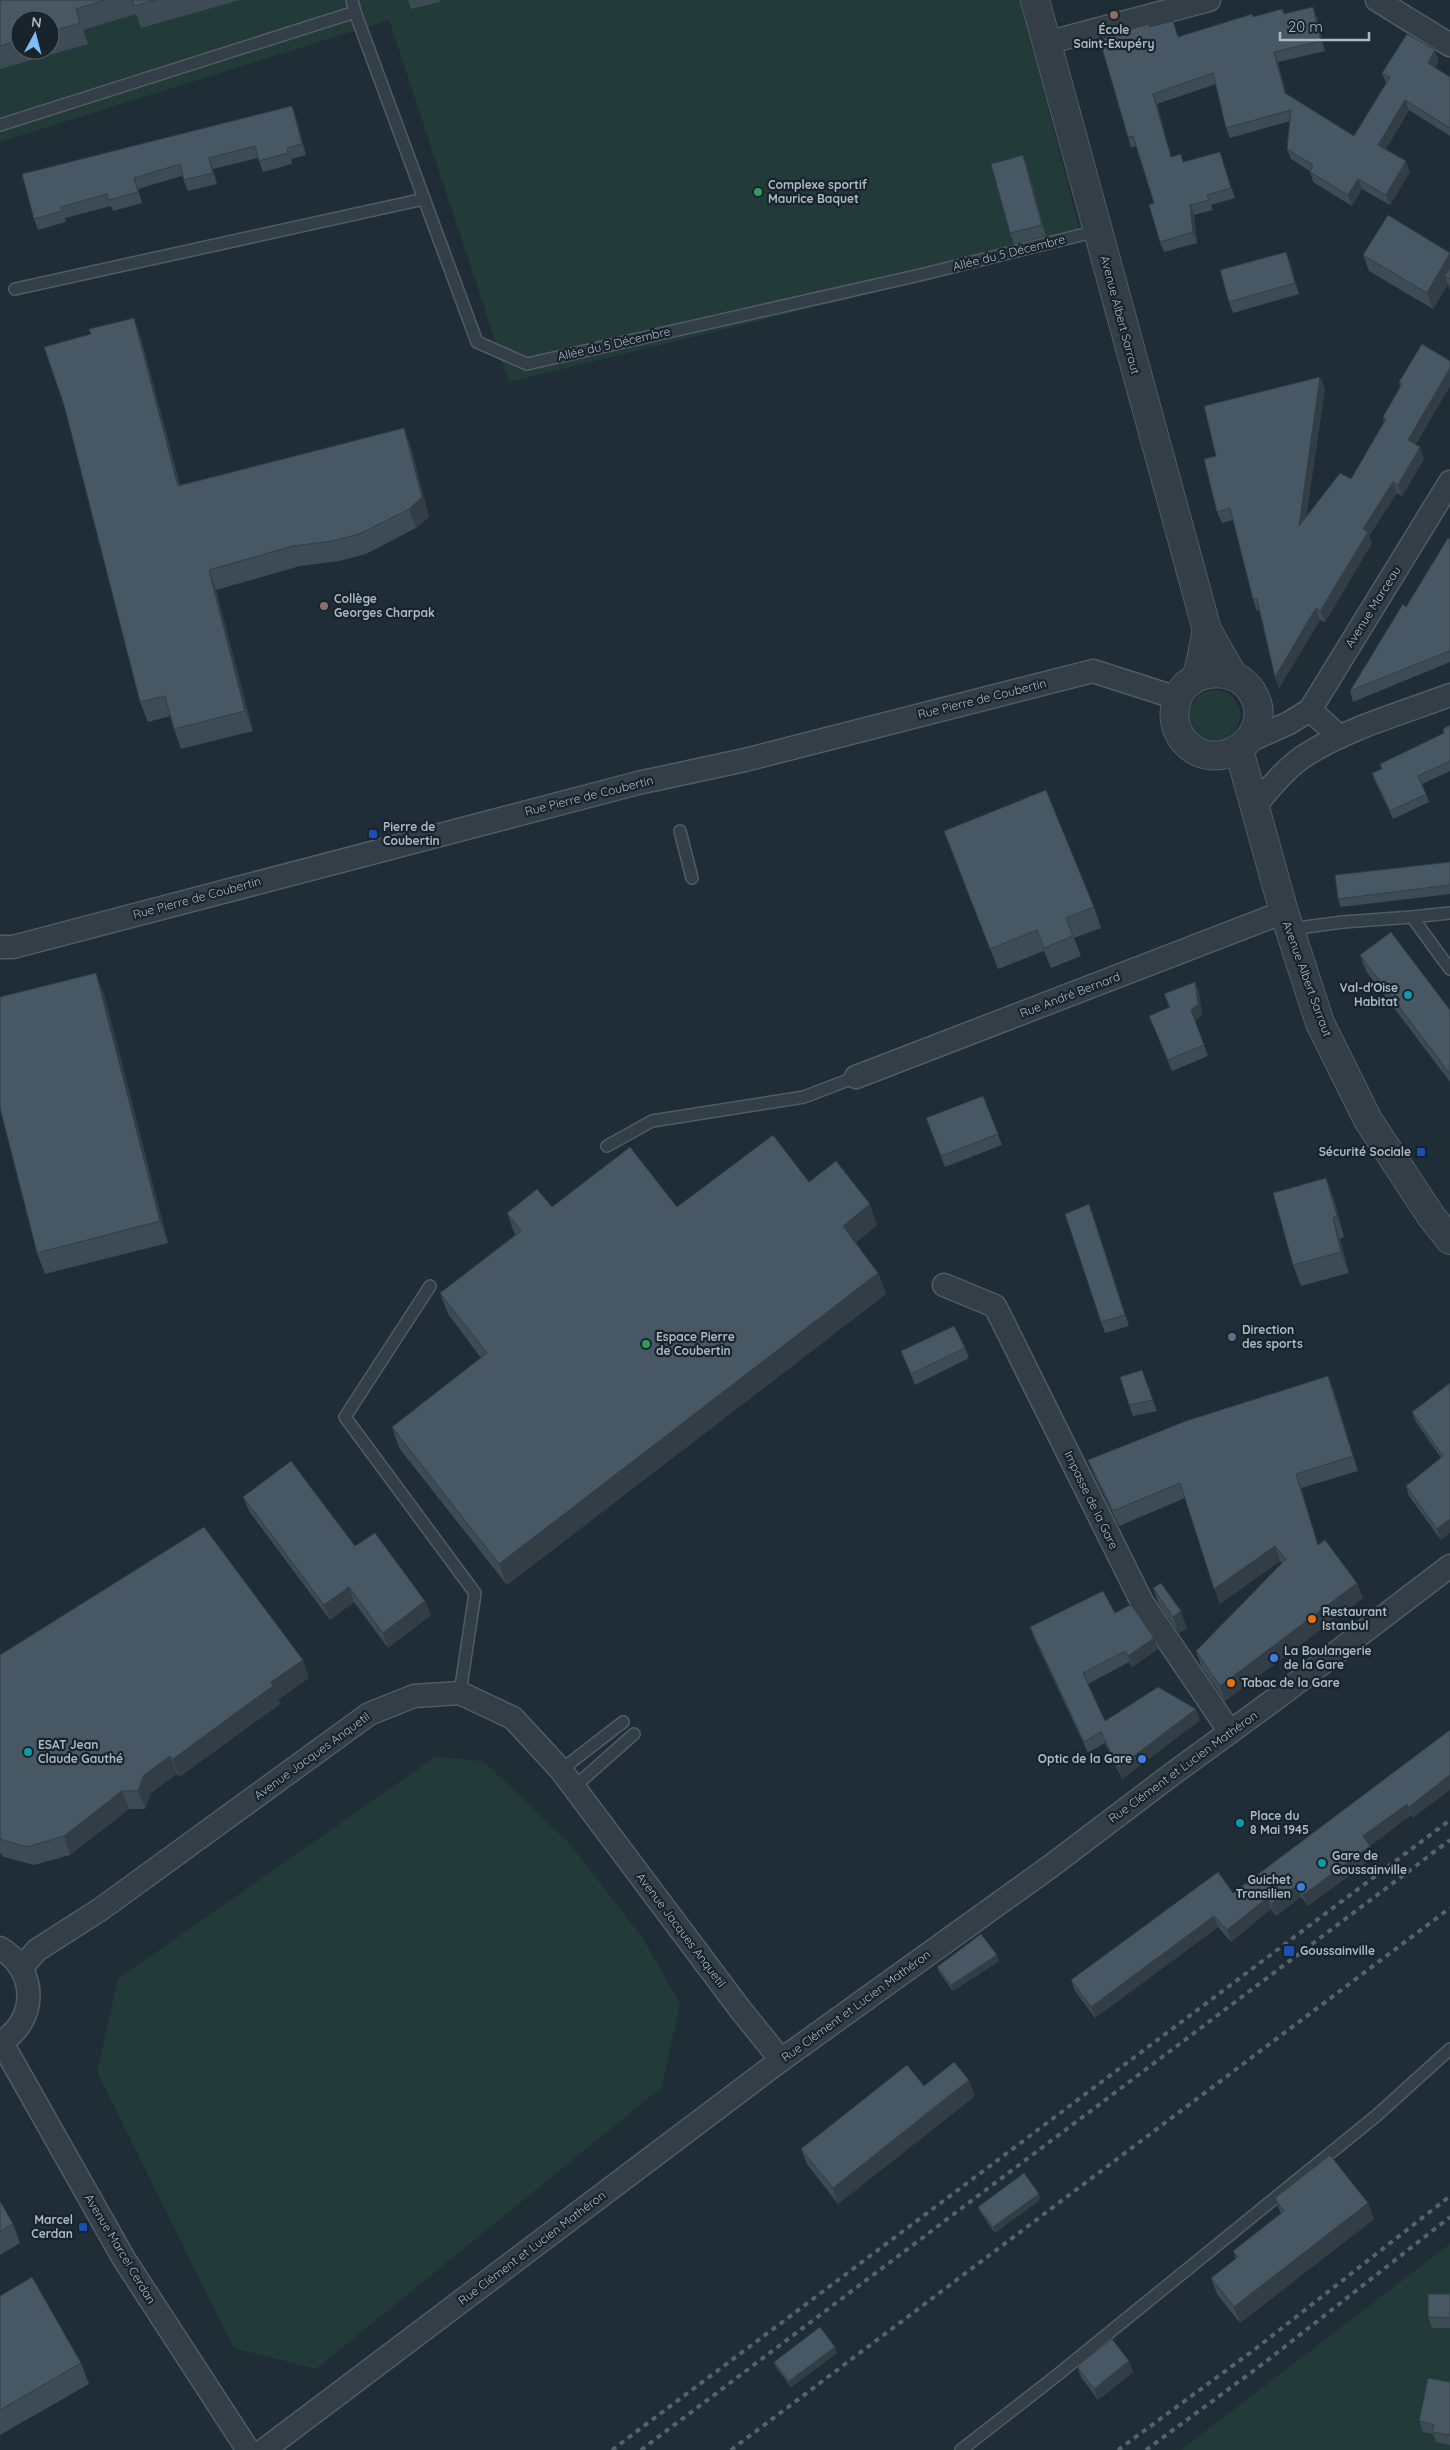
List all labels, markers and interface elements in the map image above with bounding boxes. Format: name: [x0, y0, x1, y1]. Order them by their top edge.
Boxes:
marker: École Saint-Exupéry: [1108, 9, 1120, 21]
north arrow: [10, 10, 60, 60]
scale bar: [1280, 10, 1369, 42]
text: N: [30, 13, 43, 32]
text: 20 m: [1288, 17, 1323, 36]
place label: École Saint-Exupéry: [1074, 22, 1154, 51]
place label: Complexe sportif Maurice Baquet: [768, 177, 868, 206]
marker: Complexe sportif Maurice Baquet: [752, 186, 764, 198]
street label: Allée du 5 Décembre: [951, 231, 1067, 274]
street label: Avenue Albert Sarraut: [1097, 254, 1144, 376]
street label: Allée du 5 Décembre: [556, 323, 672, 364]
street label: Avenue Marceau: [1342, 563, 1404, 650]
place label: Collège Georges Charpak: [334, 591, 435, 620]
marker: Collège Georges Charpak: [318, 600, 330, 612]
street label: Rue Pierre de Coubertin: [916, 675, 1048, 722]
street label: Rue Pierre de Coubertin: [523, 772, 655, 819]
place label: Pierre de Coubertin: [383, 819, 440, 848]
marker: Pierre de Coubertin: [367, 828, 379, 840]
street label: Rue Pierre de Coubertin: [131, 873, 262, 922]
street label: Avenue Albert Sarraut: [1280, 919, 1335, 1039]
street label: Rue André Bernard: [1018, 968, 1122, 1021]
place label: Val-d'Oise Habitat: [1340, 980, 1398, 1009]
marker: Val-d'Oise Habitat: [1402, 989, 1414, 1001]
place label: Sécurité Sociale: [1319, 1144, 1411, 1159]
marker: Sécurité Sociale: [1415, 1146, 1427, 1158]
place label: Direction des sports: [1242, 1322, 1303, 1351]
place label: Espace Pierre de Coubertin: [656, 1329, 735, 1358]
marker: Direction des sports: [1226, 1331, 1238, 1343]
marker: Espace Pierre de Coubertin: [640, 1338, 652, 1350]
street label: Impasse de la Gare: [1061, 1448, 1122, 1552]
place label: Restaurant Istanbul: [1322, 1604, 1387, 1633]
marker: Restaurant Istanbul: [1306, 1613, 1318, 1625]
place label: La Boulangerie de la Gare: [1284, 1643, 1372, 1672]
marker: La Boulangerie de la Gare: [1268, 1652, 1280, 1664]
place label: Tabac de la Gare: [1241, 1675, 1340, 1690]
marker: Tabac de la Gare: [1225, 1677, 1237, 1689]
street label: Rue Clément et Lucien Mathéron: [1105, 1707, 1260, 1826]
street label: Avenue Jacques Anquetil: [251, 1709, 373, 1803]
place label: ESAT Jean Claude Gauthé: [38, 1737, 123, 1766]
marker: ESAT Jean Claude Gauthé: [22, 1746, 34, 1758]
place label: Optic de la Gare: [1038, 1751, 1132, 1766]
marker: Optic de la Gare: [1136, 1753, 1148, 1765]
place label: Place du 8 Mai 1945: [1250, 1808, 1309, 1837]
marker: Place du 8 Mai 1945: [1234, 1817, 1246, 1829]
place label: Gare de Goussainville: [1332, 1848, 1407, 1877]
marker: Gare de Goussainville: [1316, 1857, 1328, 1869]
street label: Avenue Jacques Anquetil: [633, 1870, 729, 1990]
place label: Guichet Transilien: [1236, 1872, 1291, 1901]
marker: Guichet Transilien: [1295, 1881, 1307, 1893]
place label: Goussainville: [1300, 1943, 1375, 1958]
marker: Goussainville: [1282, 1944, 1296, 1958]
street label: Rue Clément et Lucien Mathéron: [778, 1946, 933, 2065]
street label: Rue Clément et Lucien Mathéron: [455, 2187, 608, 2308]
street label: Avenue Marcel Cerdan: [82, 2191, 159, 2306]
place label: Marcel Cerdan: [31, 2212, 73, 2241]
marker: Marcel Cerdan: [77, 2221, 89, 2233]

